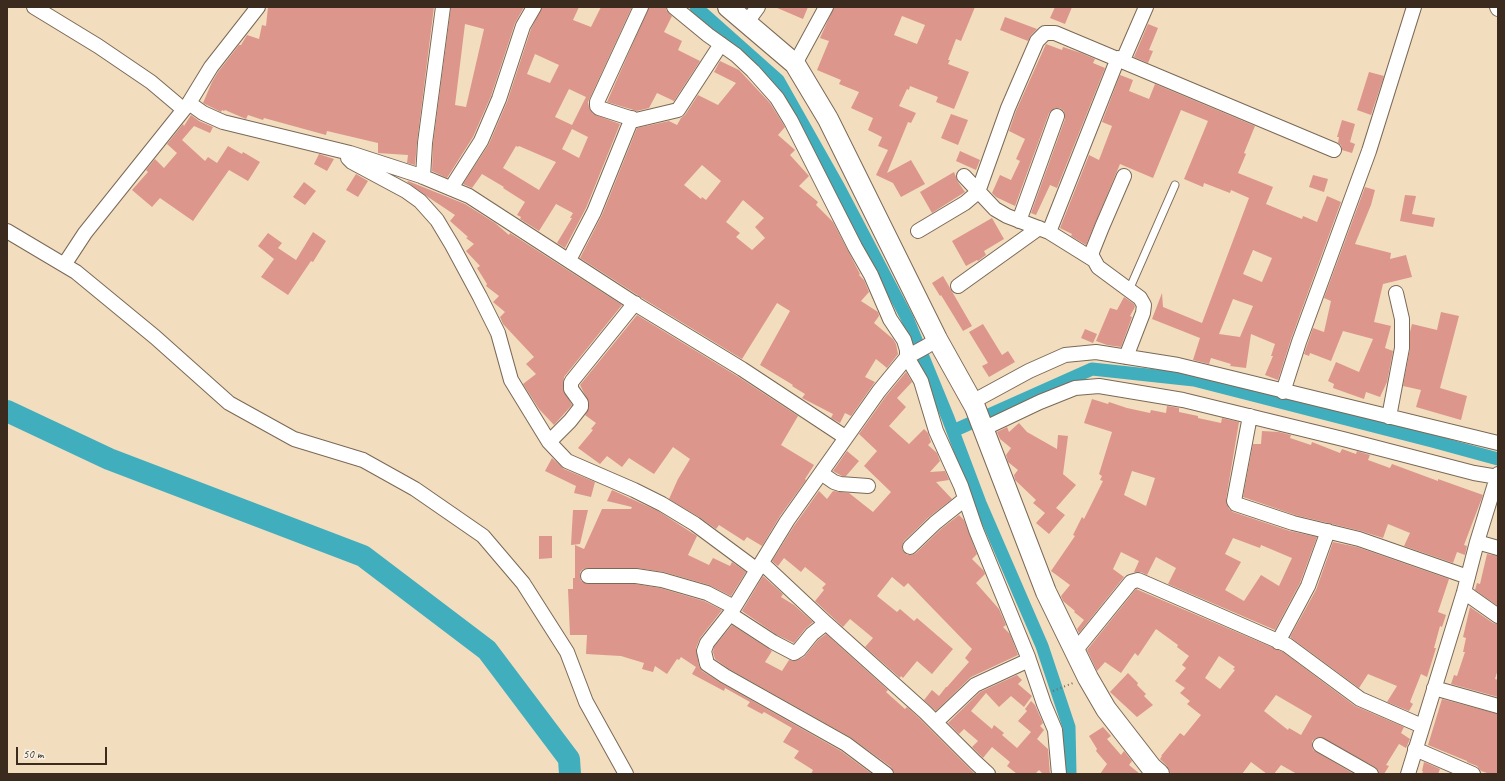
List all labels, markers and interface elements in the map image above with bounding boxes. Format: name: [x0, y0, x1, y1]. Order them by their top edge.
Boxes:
scale bar: [18, 739, 109, 765]
text: 50 m: [23, 746, 43, 762]

